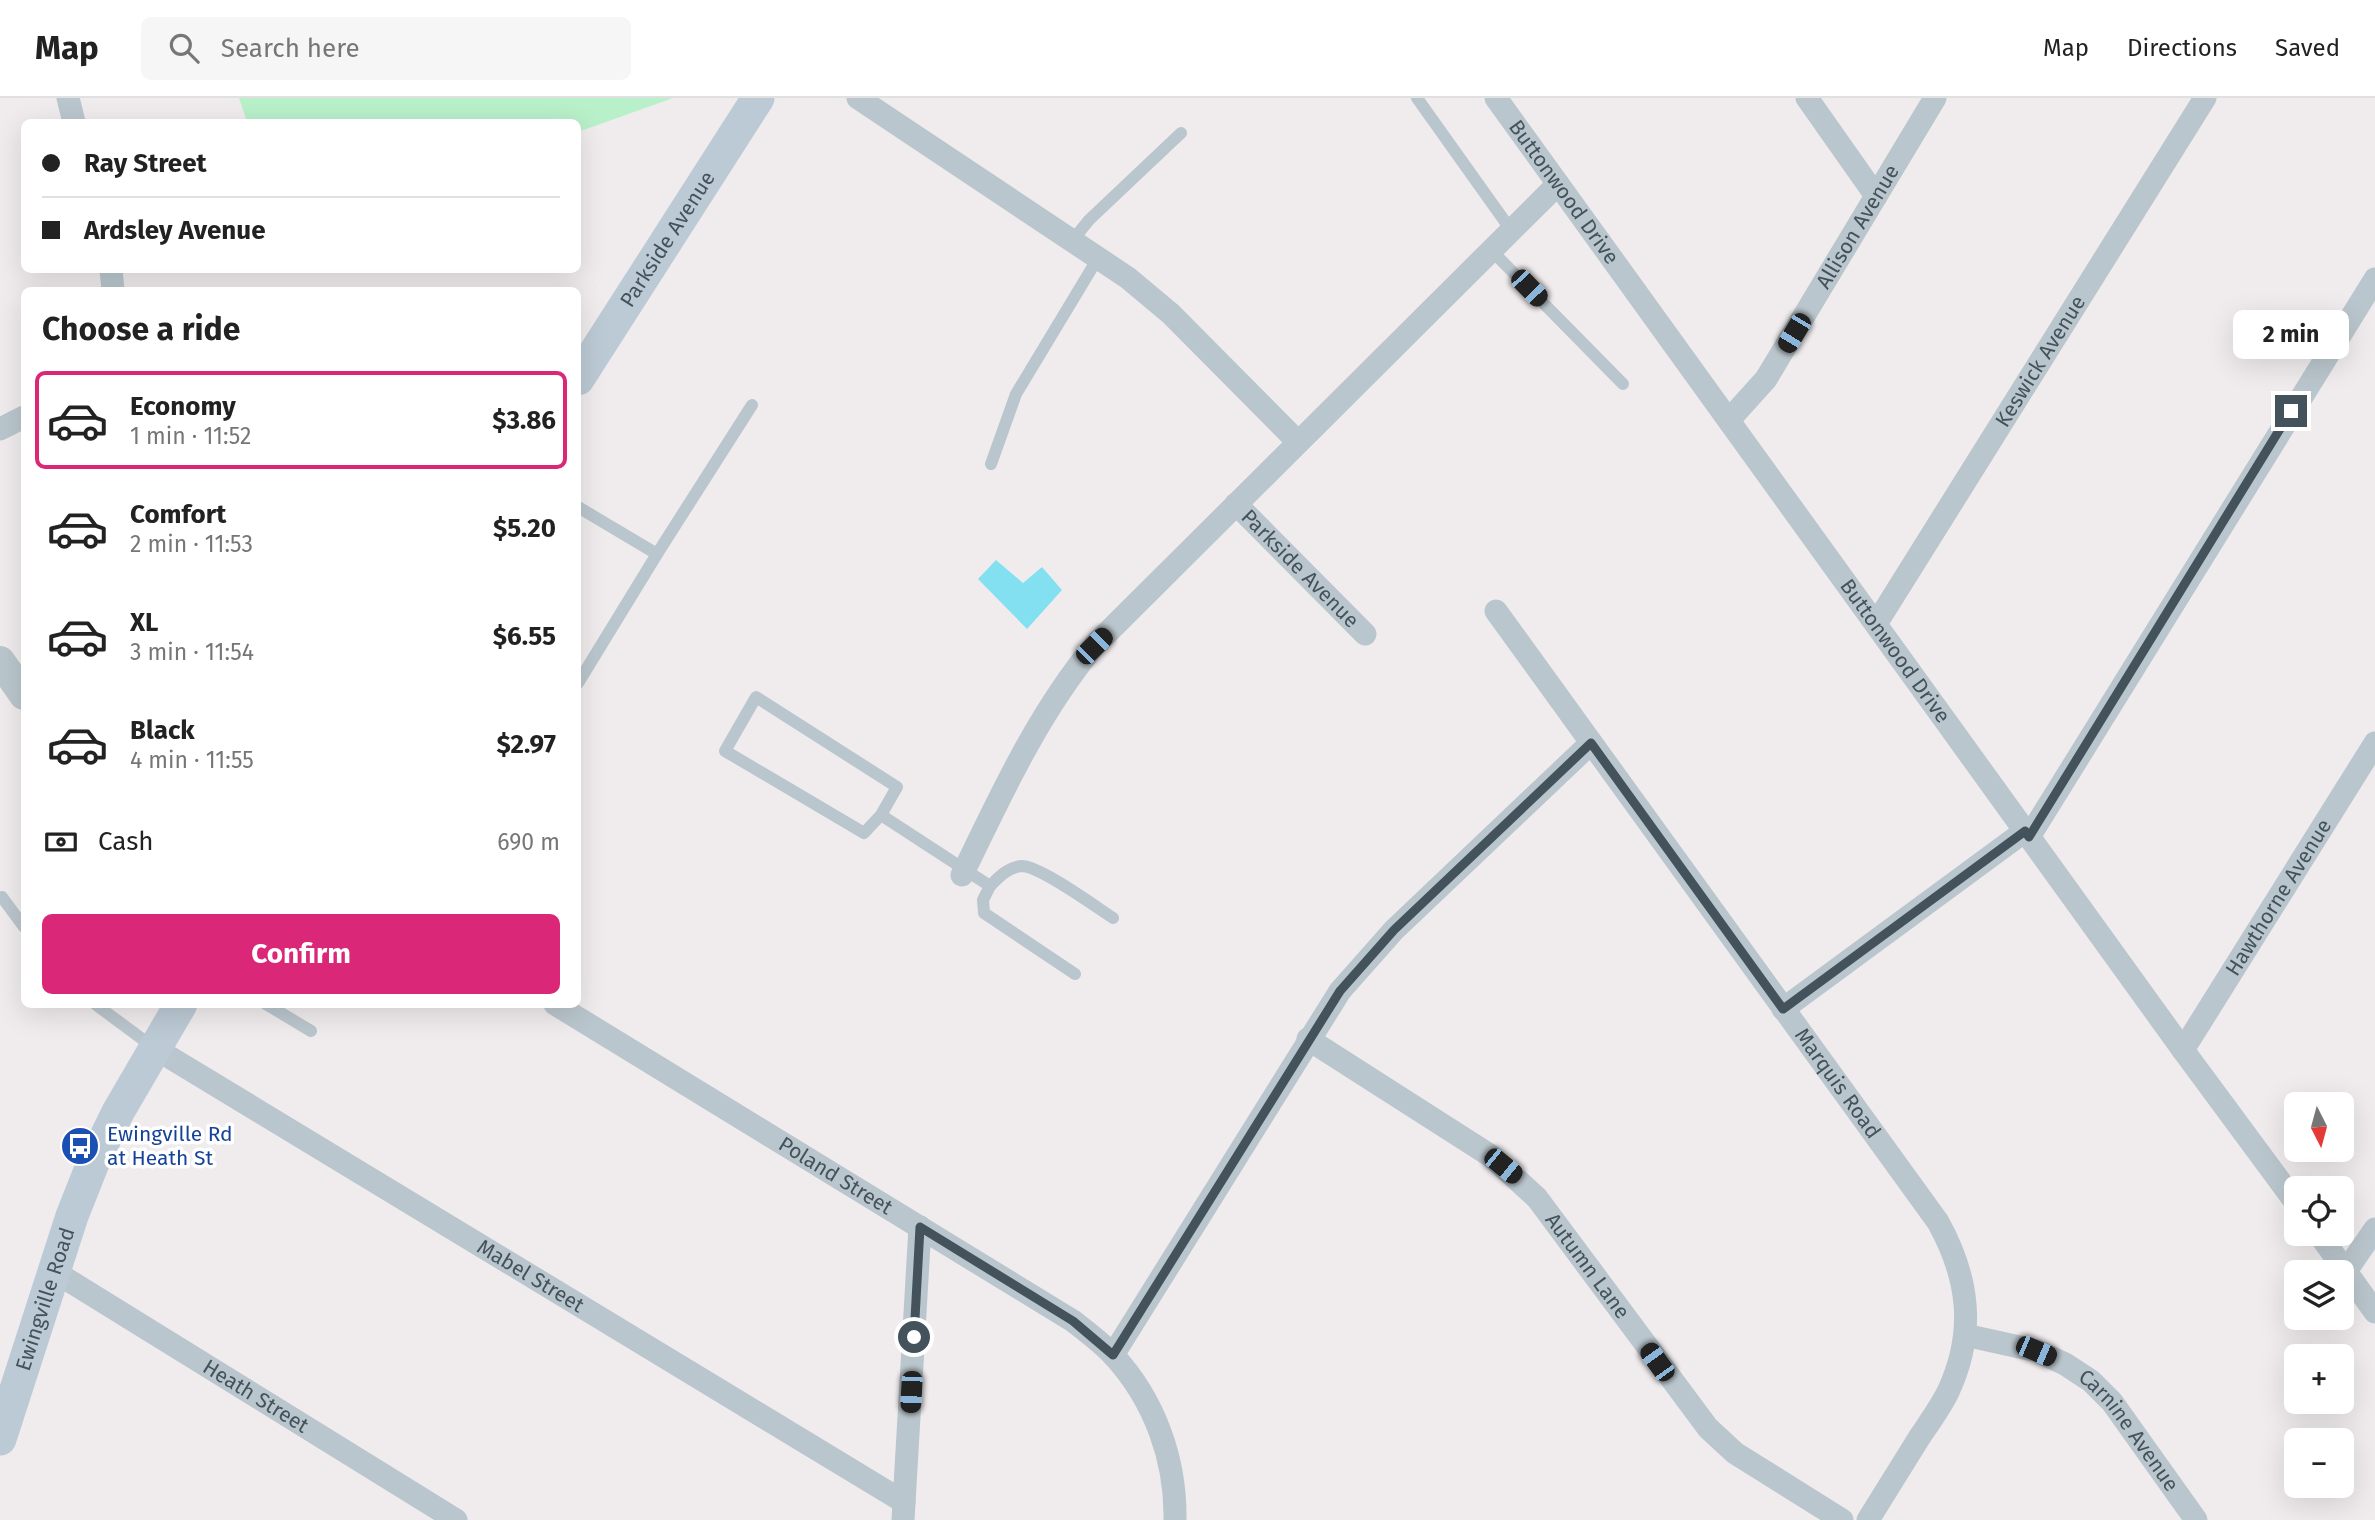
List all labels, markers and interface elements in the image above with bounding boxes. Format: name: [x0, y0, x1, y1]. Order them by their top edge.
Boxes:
search box: [141, 17, 631, 80]
text: Map: [35, 28, 99, 68]
icon: search: [165, 29, 203, 67]
text: Search here: [221, 33, 360, 64]
text: Map: [2043, 34, 2089, 62]
text: Directions: [2127, 34, 2237, 62]
text: Saved: [2275, 34, 2340, 62]
street label: Buttonwood Drive: [1503, 115, 1625, 269]
text: Ray Street: [84, 148, 207, 179]
street label: Allison Avenue: [1810, 160, 1905, 293]
street label: Parkside Avenue: [614, 166, 721, 312]
text: Ardsley Avenue: [84, 215, 266, 246]
car: [1507, 266, 1552, 310]
street label: Keswick Avenue: [1990, 291, 2091, 432]
text: Choose a ride: [42, 310, 240, 348]
car: [1775, 310, 1814, 356]
callout: 2 min: [2233, 310, 2349, 358]
text: 2 min: [2263, 320, 2319, 348]
icon: car: [46, 389, 109, 452]
text: Economy: [130, 391, 236, 422]
route end: [2275, 395, 2307, 427]
text: $3.86: [492, 405, 556, 436]
text: 1 min · 11:52: [130, 422, 251, 450]
icon: car: [46, 497, 109, 560]
text: Comfort: [130, 499, 226, 530]
street label: Parkside Avenue: [1236, 504, 1364, 633]
text: $5.20: [493, 513, 556, 544]
text: 2 min · 11:53: [130, 530, 253, 558]
street label: Buttonwood Drive: [1834, 574, 1956, 728]
icon: car: [46, 605, 109, 668]
text: XL: [130, 607, 158, 638]
text: $6.55: [493, 621, 556, 652]
car: [1072, 624, 1117, 668]
text: 3 min · 11:54: [130, 638, 254, 666]
icon: car: [46, 713, 109, 776]
text: Black: [130, 715, 195, 746]
text: $2.97: [496, 729, 556, 760]
text: 4 min · 11:55: [130, 746, 254, 774]
street label: Hawthorne Avenue: [2220, 814, 2337, 981]
icon: cash: [42, 823, 80, 861]
text: Cash: [98, 826, 154, 857]
text: 690 m: [497, 828, 560, 856]
button: Confirm: [42, 914, 560, 994]
street label: Marquis Road: [1789, 1023, 1886, 1144]
north arrow: [2284, 1092, 2354, 1162]
map controls: [2284, 1092, 2354, 1498]
place label: Ewingville Rd at Heath St: [107, 1121, 233, 1171]
bus stop icon: Ewingville Rd at Heath St: [59, 1125, 101, 1167]
street label: Poland Street: [774, 1131, 898, 1221]
car: [1481, 1145, 1526, 1187]
button: locate: [2284, 1176, 2354, 1246]
street label: Autumn Lane: [1540, 1208, 1635, 1324]
street label: Ewingville Road: [10, 1224, 80, 1374]
street label: Mabel Street: [472, 1234, 589, 1318]
button: layers: [2284, 1260, 2354, 1330]
route start: [898, 1321, 930, 1353]
car: [2013, 1333, 2060, 1369]
car: [1637, 1339, 1678, 1385]
button: +: [2284, 1344, 2354, 1414]
street label: Heath Street: [198, 1354, 314, 1439]
street label: Carnine Avenue: [2074, 1364, 2185, 1497]
car: [900, 1370, 923, 1414]
button: −: [2284, 1428, 2354, 1498]

